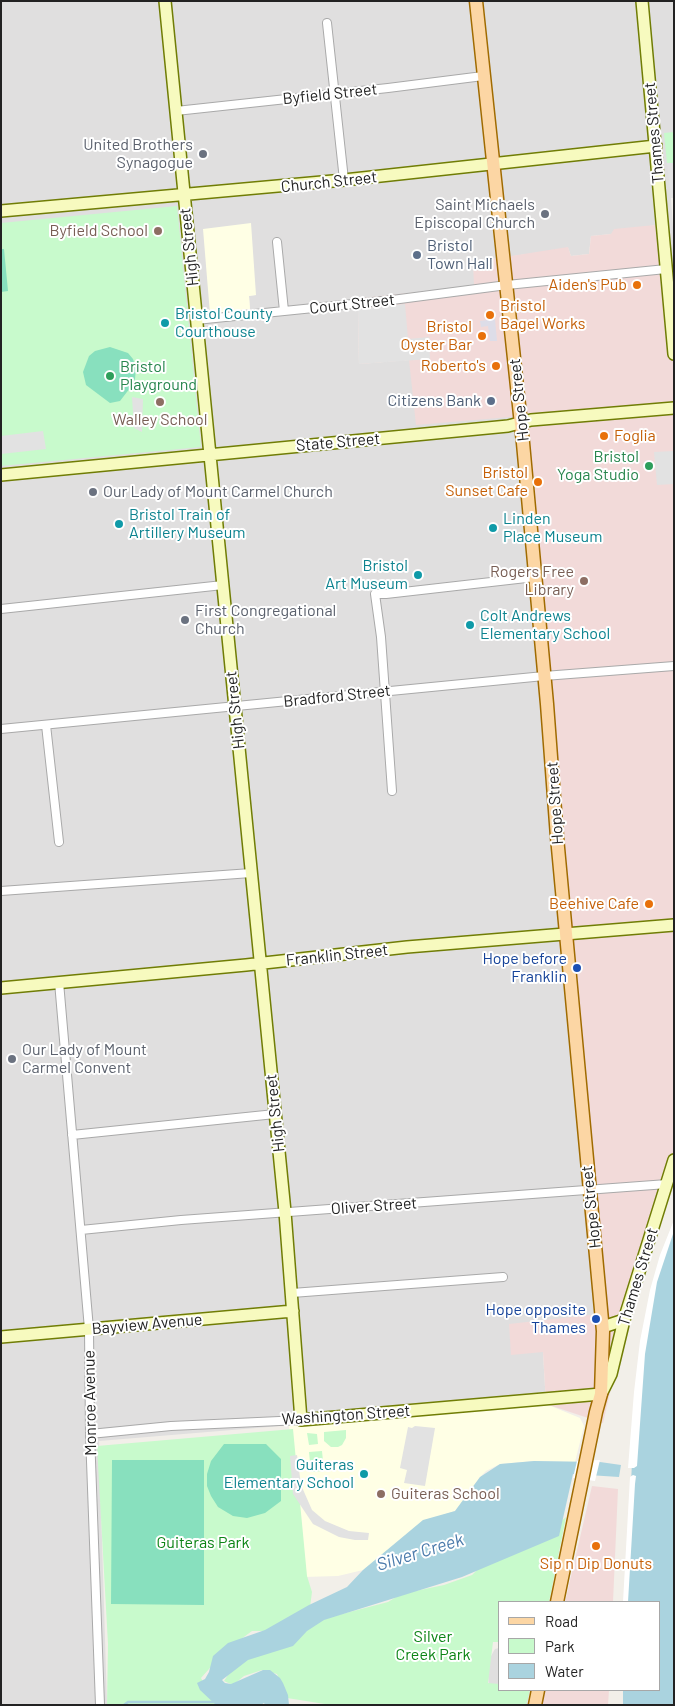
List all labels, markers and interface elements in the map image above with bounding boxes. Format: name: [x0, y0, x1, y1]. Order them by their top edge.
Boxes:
street label: Byfield Street: [282, 79, 378, 109]
street label: Thames Street: [640, 81, 668, 185]
place label: United Brothers Synagogue: [83, 135, 193, 173]
marker: United Brothers Synagogue: [197, 148, 209, 160]
street label: Church Street: [280, 167, 378, 197]
place label: Saint Michaels Episcopal Church: [414, 195, 535, 233]
street label: High Street: [175, 207, 203, 287]
marker: Saint Michaels Episcopal Church: [539, 208, 551, 220]
place label: Byfield School: [49, 221, 148, 241]
marker: Byfield School: [152, 225, 164, 237]
place label: Bristol Town Hall: [427, 236, 493, 274]
marker: Bristol Town Hall: [411, 249, 423, 261]
place label: Aiden's Pub: [548, 275, 627, 295]
marker: Aiden's Pub: [631, 279, 643, 291]
street label: Court Street: [308, 290, 396, 318]
place label: Bristol Bagel Works: [500, 296, 586, 334]
place label: Bristol County Courthouse: [175, 304, 273, 342]
marker: Bristol Bagel Works: [484, 309, 496, 321]
marker: Bristol County Courthouse: [159, 317, 171, 329]
place label: Bristol Oyster Bar: [400, 317, 472, 355]
marker: Bristol Oyster Bar: [476, 330, 488, 342]
place label: Roberto's: [421, 356, 486, 376]
place label: Bristol Playground: [120, 357, 197, 395]
street label: Hope Street: [505, 358, 533, 442]
marker: Roberto's: [490, 360, 502, 372]
marker: Bristol Playground: [104, 370, 116, 382]
place label: Citizens Bank: [387, 391, 481, 411]
marker: Citizens Bank: [485, 395, 497, 407]
marker: Walley School: [154, 396, 166, 408]
place label: Walley School: [112, 410, 208, 430]
place label: Foglia: [614, 426, 656, 446]
street label: State Street: [295, 429, 381, 455]
marker: Foglia: [598, 430, 610, 442]
place label: Bristol Yoga Studio: [557, 447, 639, 485]
marker: Bristol Yoga Studio: [643, 460, 655, 472]
place label: Bristol Sunset Cafe: [445, 463, 528, 501]
marker: Bristol Sunset Cafe: [532, 476, 544, 488]
place label: Our Lady of Mount Carmel Church: [103, 482, 333, 502]
marker: Our Lady of Mount Carmel Church: [87, 486, 99, 498]
place label: Bristol Train of Artillery Museum: [129, 505, 245, 543]
place label: Linden Place Museum: [503, 509, 602, 547]
marker: Bristol Train of Artillery Museum: [113, 518, 125, 530]
marker: Linden Place Museum: [487, 522, 499, 534]
place label: Bristol Art Museum: [325, 556, 408, 594]
place label: Rogers Free Library: [490, 562, 574, 600]
marker: Bristol Art Museum: [412, 569, 424, 581]
marker: Rogers Free Library: [578, 575, 590, 587]
place label: First Congregational Church: [195, 601, 336, 639]
place label: Colt Andrews Elementary School: [480, 606, 610, 644]
marker: First Congregational Church: [179, 614, 191, 626]
marker: Colt Andrews Elementary School: [464, 619, 476, 631]
street label: High Street: [221, 670, 249, 750]
street label: Bradford Street: [282, 681, 392, 711]
street label: Hope Street: [543, 761, 567, 845]
place label: Beehive Cafe: [549, 894, 639, 914]
marker: Beehive Cafe: [643, 898, 655, 910]
street label: Franklin Street: [285, 940, 389, 970]
place label: Hope before Franklin: [482, 949, 567, 987]
marker: Hope before Franklin: [571, 962, 583, 974]
place label: Our Lady of Mount Carmel Convent: [22, 1040, 147, 1078]
marker: Our Lady of Mount Carmel Convent: [6, 1053, 18, 1065]
street label: High Street: [261, 1073, 289, 1153]
street label: Hope Street: [577, 1165, 605, 1249]
street label: Oliver Street: [330, 1193, 418, 1219]
street label: Thames Street: [614, 1225, 662, 1329]
place label: Hope opposite Thames: [485, 1300, 586, 1338]
street label: Bayview Avenue: [91, 1310, 203, 1338]
marker: Hope opposite Thames: [590, 1313, 602, 1325]
street label: Monroe Avenue: [79, 1350, 101, 1456]
street label: Washington Street: [281, 1401, 411, 1429]
place label: Guiteras Elementary School: [224, 1455, 354, 1493]
marker: Guiteras Elementary School: [358, 1468, 370, 1480]
place label: Guiteras School: [391, 1484, 500, 1504]
marker: Guiteras School: [375, 1488, 387, 1500]
water label: Silver Creek: [374, 1529, 466, 1575]
park label: Guiteras Park: [157, 1533, 249, 1553]
marker: Sip n Dip Donuts: [590, 1540, 602, 1552]
place label: Sip n Dip Donuts: [540, 1554, 652, 1574]
legend: [498, 1601, 660, 1691]
text: Road: [545, 1612, 578, 1630]
park label: Silver Creek Park: [395, 1627, 471, 1665]
text: Park: [545, 1637, 574, 1655]
text: Water: [545, 1662, 584, 1680]

